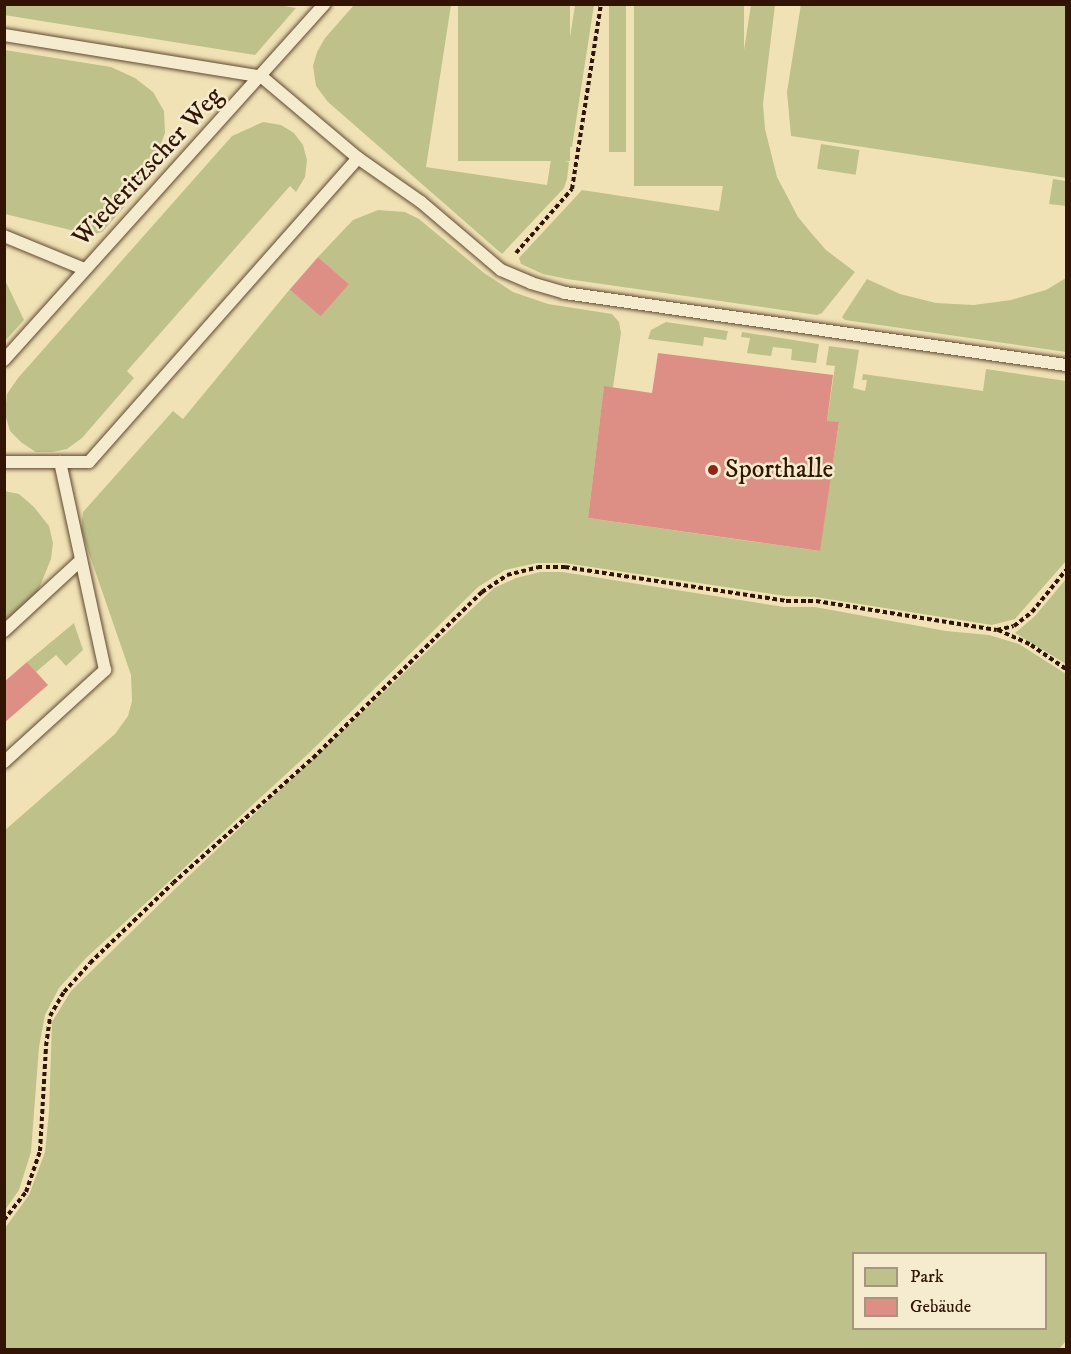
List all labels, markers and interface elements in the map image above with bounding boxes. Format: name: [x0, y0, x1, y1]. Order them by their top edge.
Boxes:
street label: Wiederitzscher Weg: [66, 81, 230, 253]
place label: Sporthalle: [725, 454, 833, 486]
marker: Sporthalle: [706, 463, 720, 477]
legend: [852, 1252, 1047, 1330]
text: Park: [910, 1266, 944, 1288]
text: Gebäude: [910, 1296, 971, 1318]

